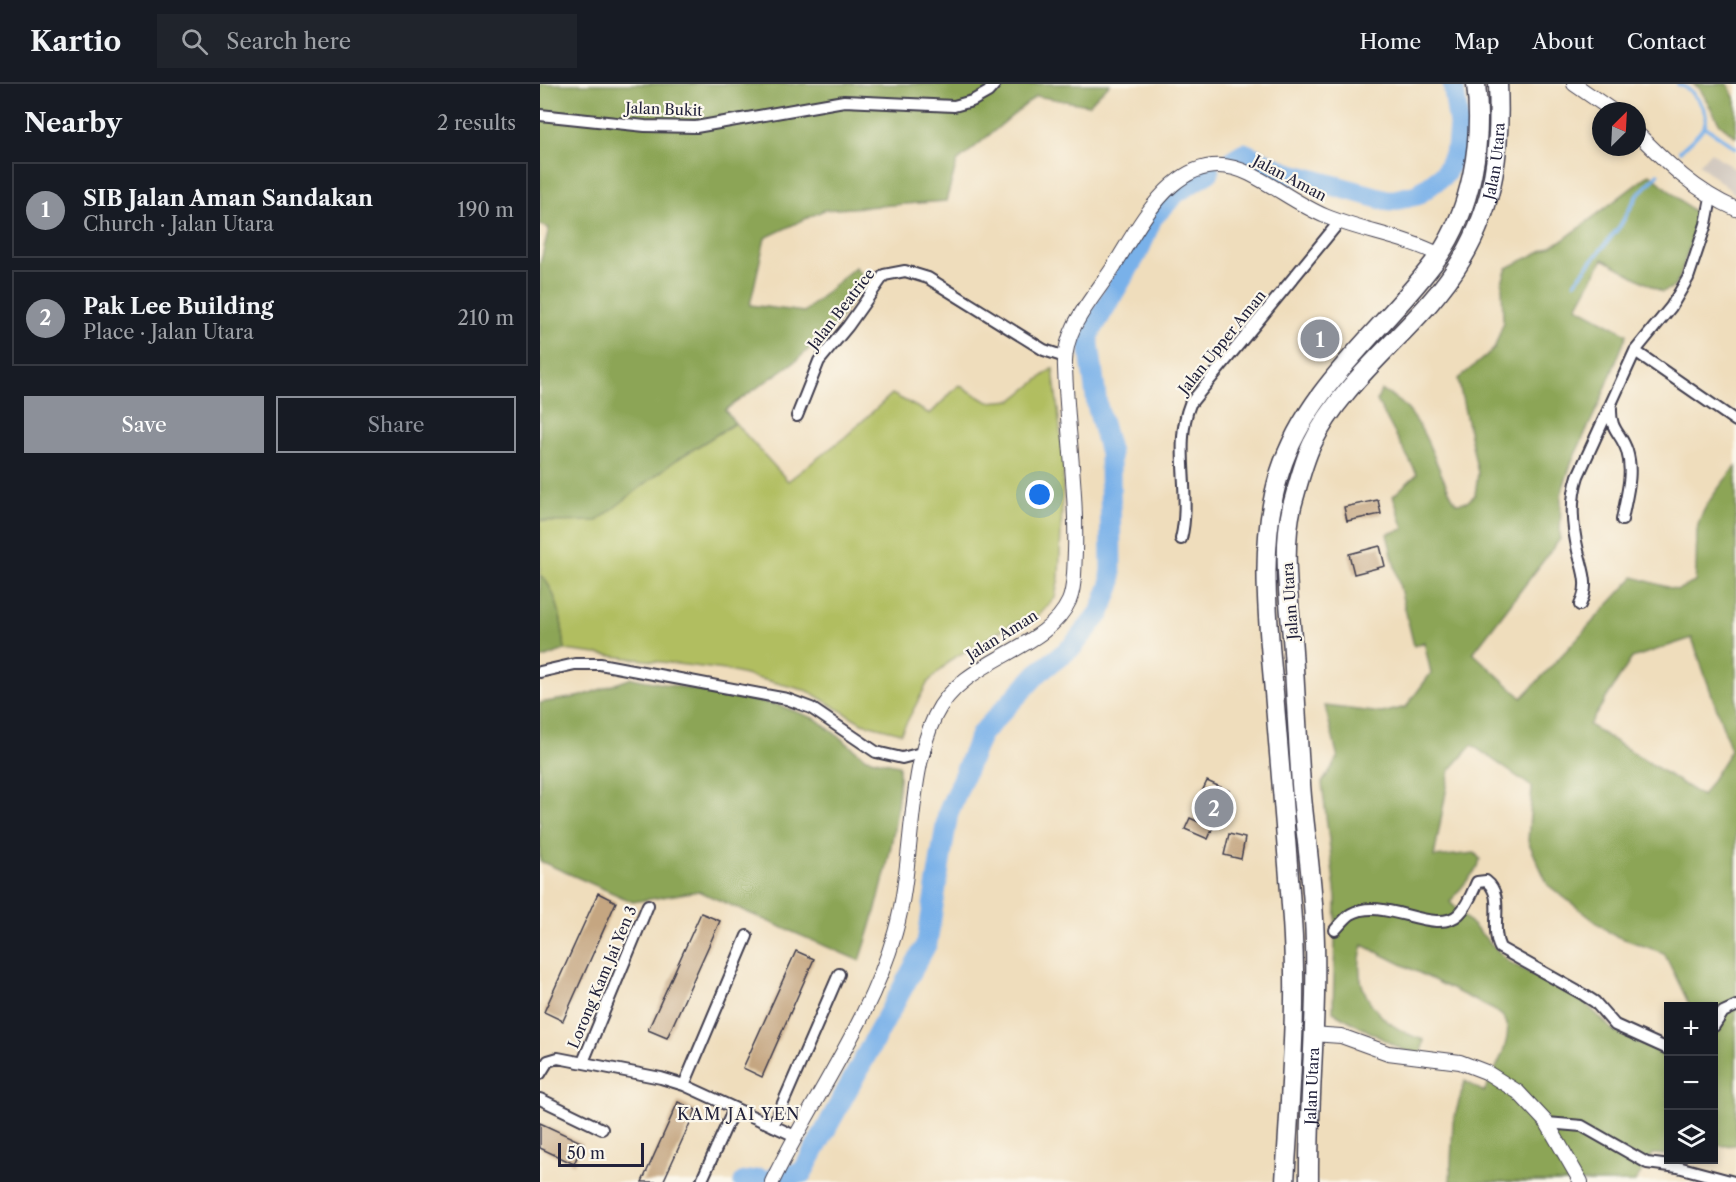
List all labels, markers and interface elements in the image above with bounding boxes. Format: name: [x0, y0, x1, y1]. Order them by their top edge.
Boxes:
search box: [157, 14, 577, 68]
text: Kartio: [30, 24, 121, 58]
icon: search: [178, 25, 211, 58]
text: Search here: [226, 28, 351, 55]
text: Home: [1360, 29, 1421, 54]
text: Map: [1454, 29, 1499, 54]
text: About: [1532, 29, 1594, 54]
text: Contact: [1627, 29, 1706, 54]
street label: Jalan Bukit: [623, 98, 704, 120]
north arrow: [1592, 102, 1646, 156]
text: Nearby: [24, 107, 122, 139]
text: 2 results: [437, 111, 516, 135]
street label: Jalan Utara: [1478, 122, 1508, 203]
street label: Jalan Aman: [1248, 150, 1331, 206]
text: SIB Jalan Aman Sandakan: [83, 185, 373, 212]
text: 1: [41, 198, 50, 222]
text: 190 m: [457, 198, 514, 222]
text: Church · Jalan Utara: [83, 212, 274, 236]
street label: Jalan Beatrice: [802, 265, 879, 355]
street label: Jalan Upper Aman: [1173, 286, 1270, 400]
text: Pak Lee Building: [83, 293, 274, 320]
text: 2: [40, 306, 51, 330]
text: 210 m: [457, 306, 514, 330]
pin: 1: [1300, 316, 1340, 362]
text: Place · Jalan Utara: [83, 320, 254, 344]
button: Save: [24, 396, 264, 453]
button: Share: [276, 396, 516, 453]
your location: [1025, 480, 1054, 509]
street label: Jalan Utara: [1278, 562, 1302, 642]
street label: Jalan Aman: [961, 605, 1042, 665]
pin: 2: [1194, 786, 1234, 830]
street label: Lorong Kam Jai Yen 3: [563, 903, 641, 1051]
map controls: [1664, 1002, 1718, 1164]
button: +: [1664, 1002, 1718, 1056]
street label: Jalan Utara: [1300, 1047, 1323, 1127]
button: −: [1664, 1056, 1718, 1110]
district label: KAM JAI YEN: [677, 1104, 801, 1124]
button: layers: [1664, 1110, 1718, 1164]
scale bar: [558, 1140, 644, 1168]
text: 50 m: [567, 1143, 605, 1163]

